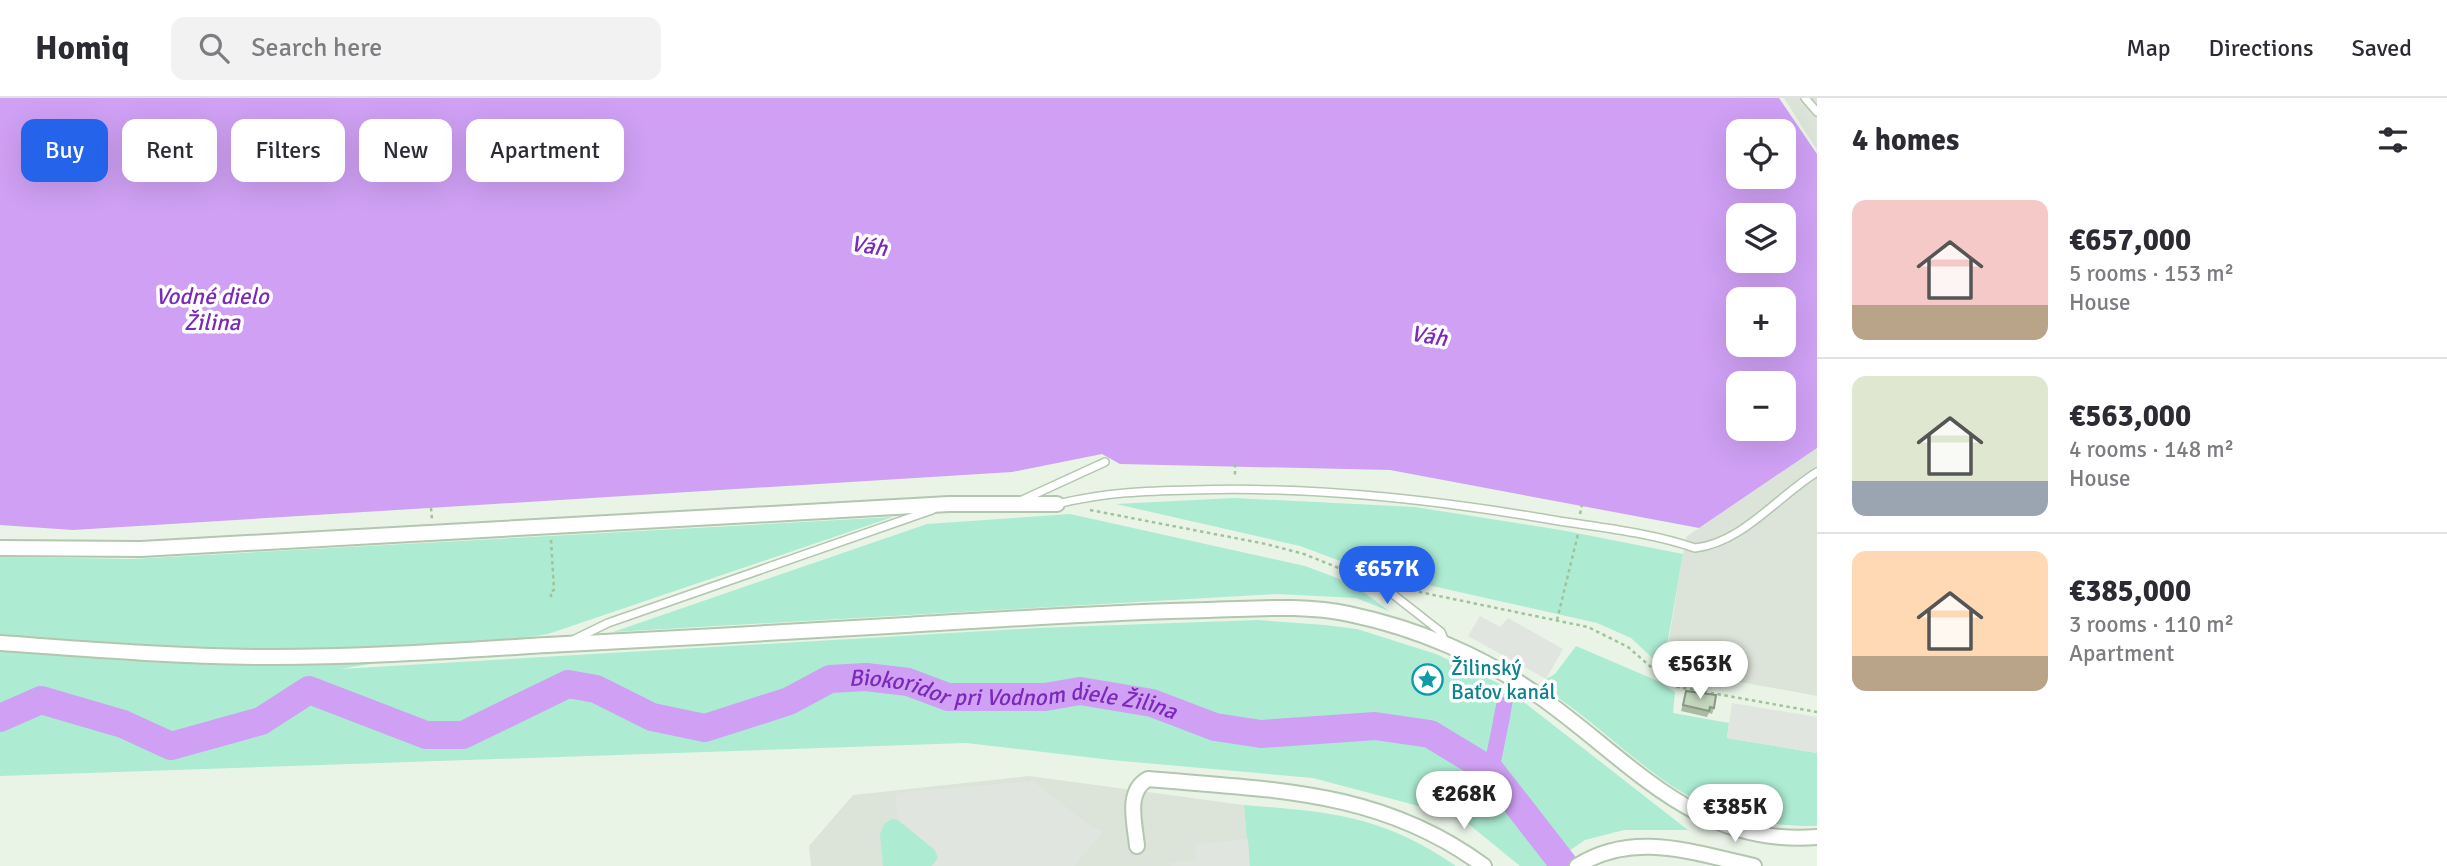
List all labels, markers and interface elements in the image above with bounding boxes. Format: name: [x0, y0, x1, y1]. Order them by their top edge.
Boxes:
search box: [171, 17, 661, 80]
text: Homiq: [35, 28, 129, 69]
icon: search: [195, 29, 233, 67]
text: Search here: [251, 32, 382, 64]
text: Map: [2126, 33, 2171, 63]
text: Directions: [2209, 33, 2314, 63]
text: Saved: [2352, 33, 2412, 63]
chip: Buy: [21, 119, 108, 182]
chip: Rent: [122, 119, 217, 182]
chip: Filters: [231, 119, 345, 182]
chip: New: [359, 119, 452, 182]
chip: Apartment: [466, 119, 624, 182]
map controls: [1726, 119, 1796, 441]
button: locate: [1726, 119, 1796, 189]
icon: filters: [2374, 121, 2412, 159]
text: 4 homes: [1852, 122, 1959, 159]
button: layers: [1726, 203, 1796, 273]
text: €657,000: [2069, 222, 2191, 259]
icon: home: [1908, 228, 1992, 312]
water label: Váh: [849, 229, 891, 263]
text: 5 rooms · 153 m²: [2069, 259, 2234, 288]
water label: Vodné dielo Žilina: [155, 282, 270, 337]
button: +: [1726, 287, 1796, 357]
text: House: [2069, 288, 2131, 317]
water label: Váh: [1409, 319, 1451, 353]
button: −: [1726, 371, 1796, 441]
text: €563,000: [2069, 398, 2191, 435]
icon: home: [1908, 404, 1992, 488]
text: 4 rooms · 148 m²: [2069, 435, 2234, 464]
text: House: [2069, 464, 2131, 493]
pin: €657K: [1338, 546, 1436, 606]
text: €657K: [1355, 554, 1419, 583]
text: €385,000: [2069, 573, 2191, 610]
icon: home: [1908, 579, 1992, 663]
text: 3 rooms · 110 m²: [2069, 610, 2234, 639]
text: Apartment: [2069, 639, 2174, 668]
pin: €563K: [1651, 642, 1749, 701]
text: €563K: [1668, 649, 1732, 678]
place label: Žilinský Baťov kanál: [1451, 655, 1556, 705]
water label: Biokoridor pri Vodnom diele Žilina: [848, 662, 1182, 726]
place icon: Žilinský Baťov kanál: [1411, 663, 1445, 697]
pin: €268K: [1415, 772, 1513, 831]
text: €268K: [1432, 779, 1496, 808]
pin: €385K: [1686, 784, 1784, 844]
text: €385K: [1703, 792, 1767, 821]

